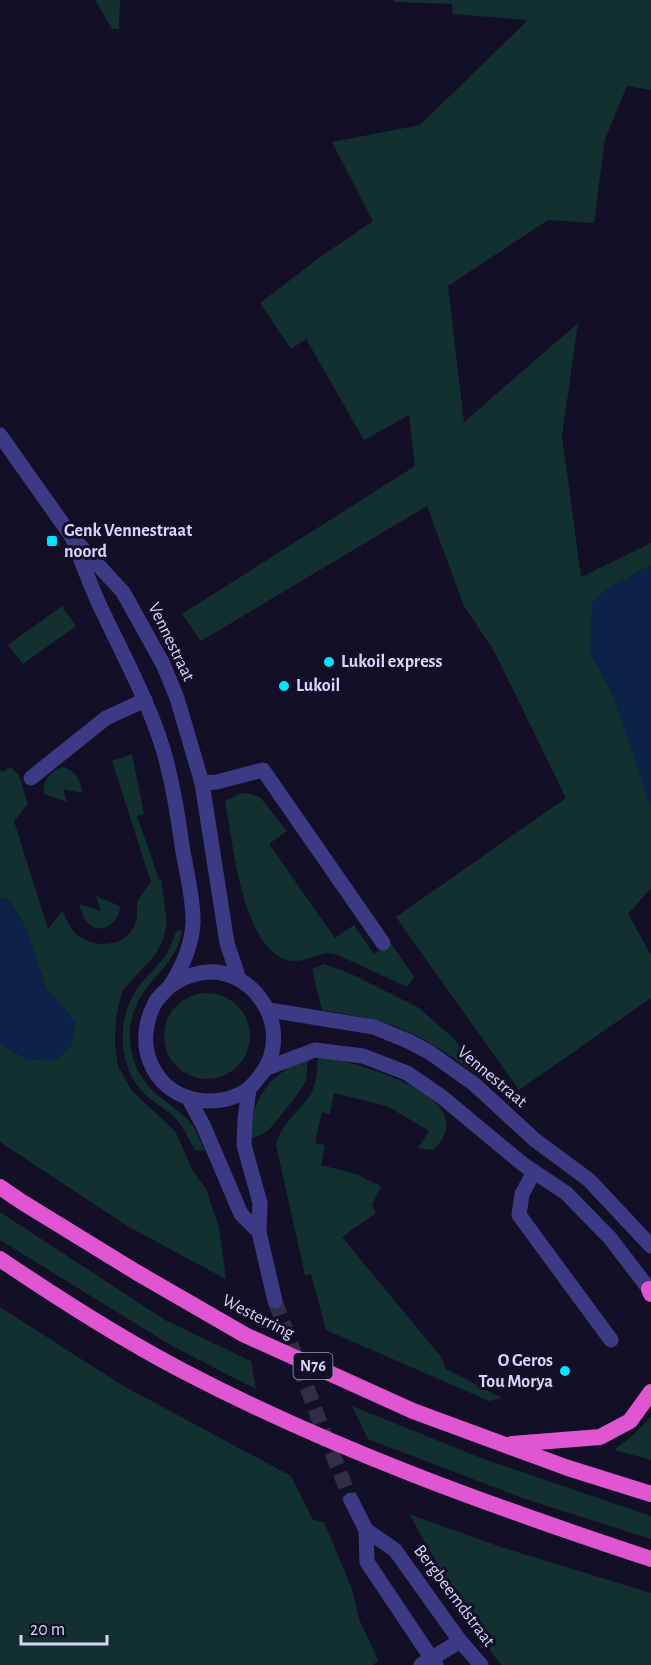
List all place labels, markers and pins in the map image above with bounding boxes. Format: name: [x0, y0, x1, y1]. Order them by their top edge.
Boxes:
place label: Genk Vennestraat noord: [64, 522, 192, 561]
marker: Genk Vennestraat noord: [45, 534, 59, 548]
place label: Lukoil express: [341, 653, 443, 671]
marker: Lukoil express: [322, 655, 336, 669]
place label: Lukoil: [296, 677, 340, 695]
marker: Lukoil: [277, 679, 291, 693]
place label: O Geros Tou Morya: [478, 1352, 553, 1391]
marker: O Geros Tou Morya: [558, 1364, 572, 1378]

